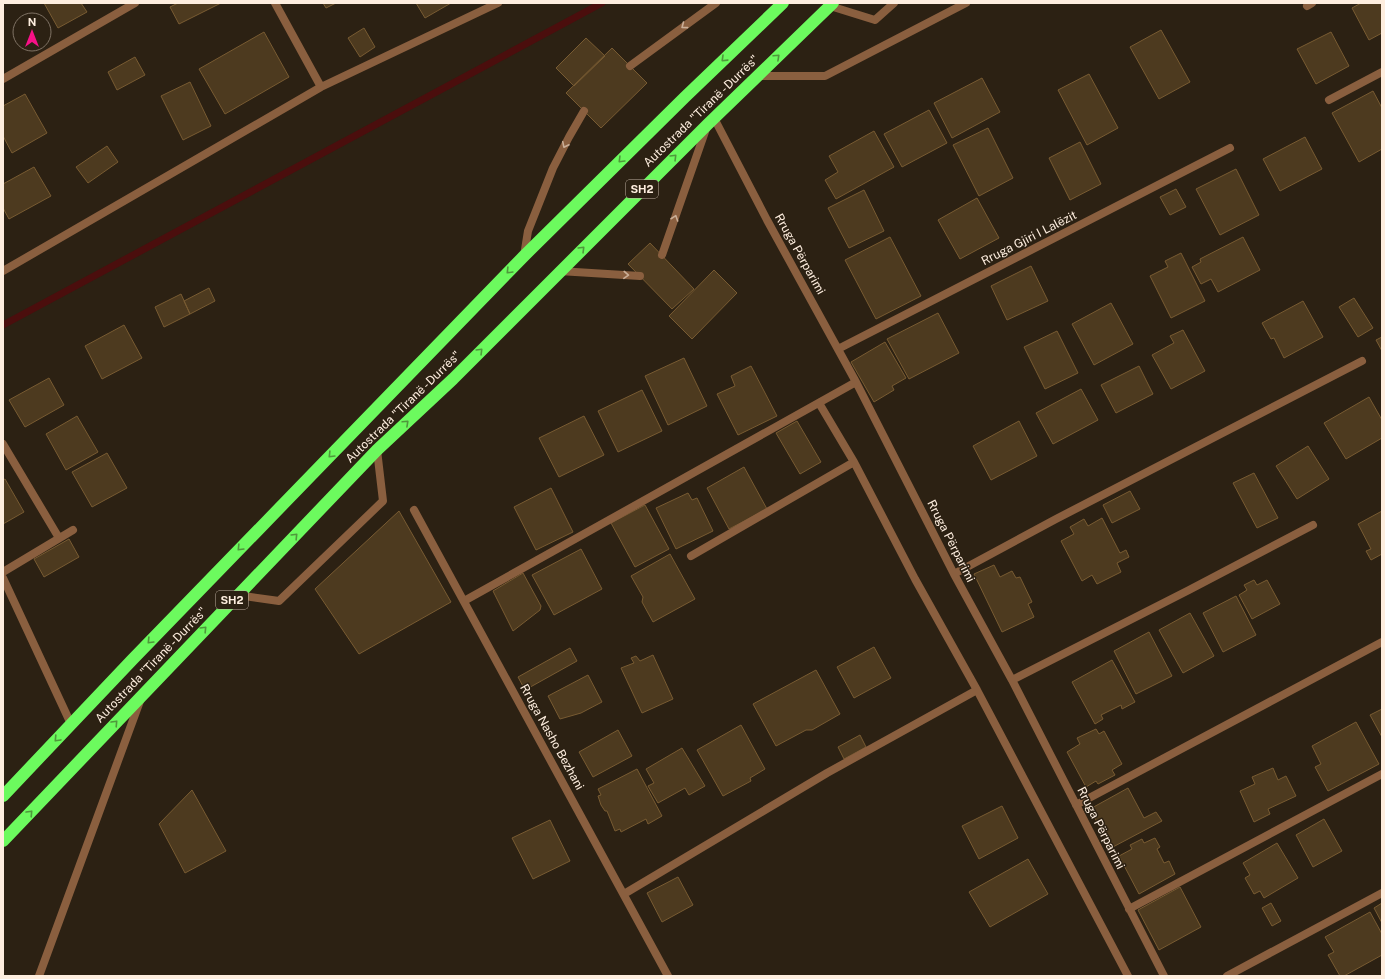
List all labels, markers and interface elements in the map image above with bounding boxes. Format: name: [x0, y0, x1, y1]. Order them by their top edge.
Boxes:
north arrow: [12, 12, 52, 52]
text: N: [28, 16, 36, 28]
one-way arrow: [682, 21, 689, 28]
street label: Autostrada "Tiranë - Durrës": [641, 52, 761, 170]
one-way arrow: [721, 54, 729, 62]
one-way arrow: [772, 54, 780, 61]
one-way arrow: [562, 141, 570, 148]
one-way arrow: [669, 154, 677, 162]
one-way arrow: [618, 155, 626, 163]
road number: SH2: [626, 180, 658, 198]
street label: Rruga Gjiri I Lalëzit: [979, 208, 1079, 268]
street label: Rruga Përparimi: [772, 211, 828, 297]
one-way arrow: [670, 215, 678, 222]
one-way arrow: [577, 246, 585, 254]
one-way arrow: [506, 266, 514, 274]
one-way arrow: [623, 271, 629, 279]
street label: Autostrada "Tiranë - Durrës": [343, 348, 463, 466]
one-way arrow: [476, 348, 483, 356]
one-way arrow: [401, 420, 409, 428]
one-way arrow: [328, 450, 336, 458]
street label: Rruga Përparimi: [924, 498, 978, 584]
one-way arrow: [290, 533, 297, 541]
one-way arrow: [237, 543, 245, 551]
road number: SH2: [216, 591, 248, 609]
street label: Autostrada "Tiranë - Durrës": [92, 605, 210, 725]
one-way arrow: [200, 626, 207, 634]
one-way arrow: [147, 636, 154, 644]
street label: Rruga Nasho Bezhani: [517, 682, 587, 792]
one-way arrow: [110, 720, 118, 728]
one-way arrow: [54, 734, 61, 742]
street label: Rruga Përparimi: [1074, 785, 1128, 871]
one-way arrow: [25, 810, 33, 818]

